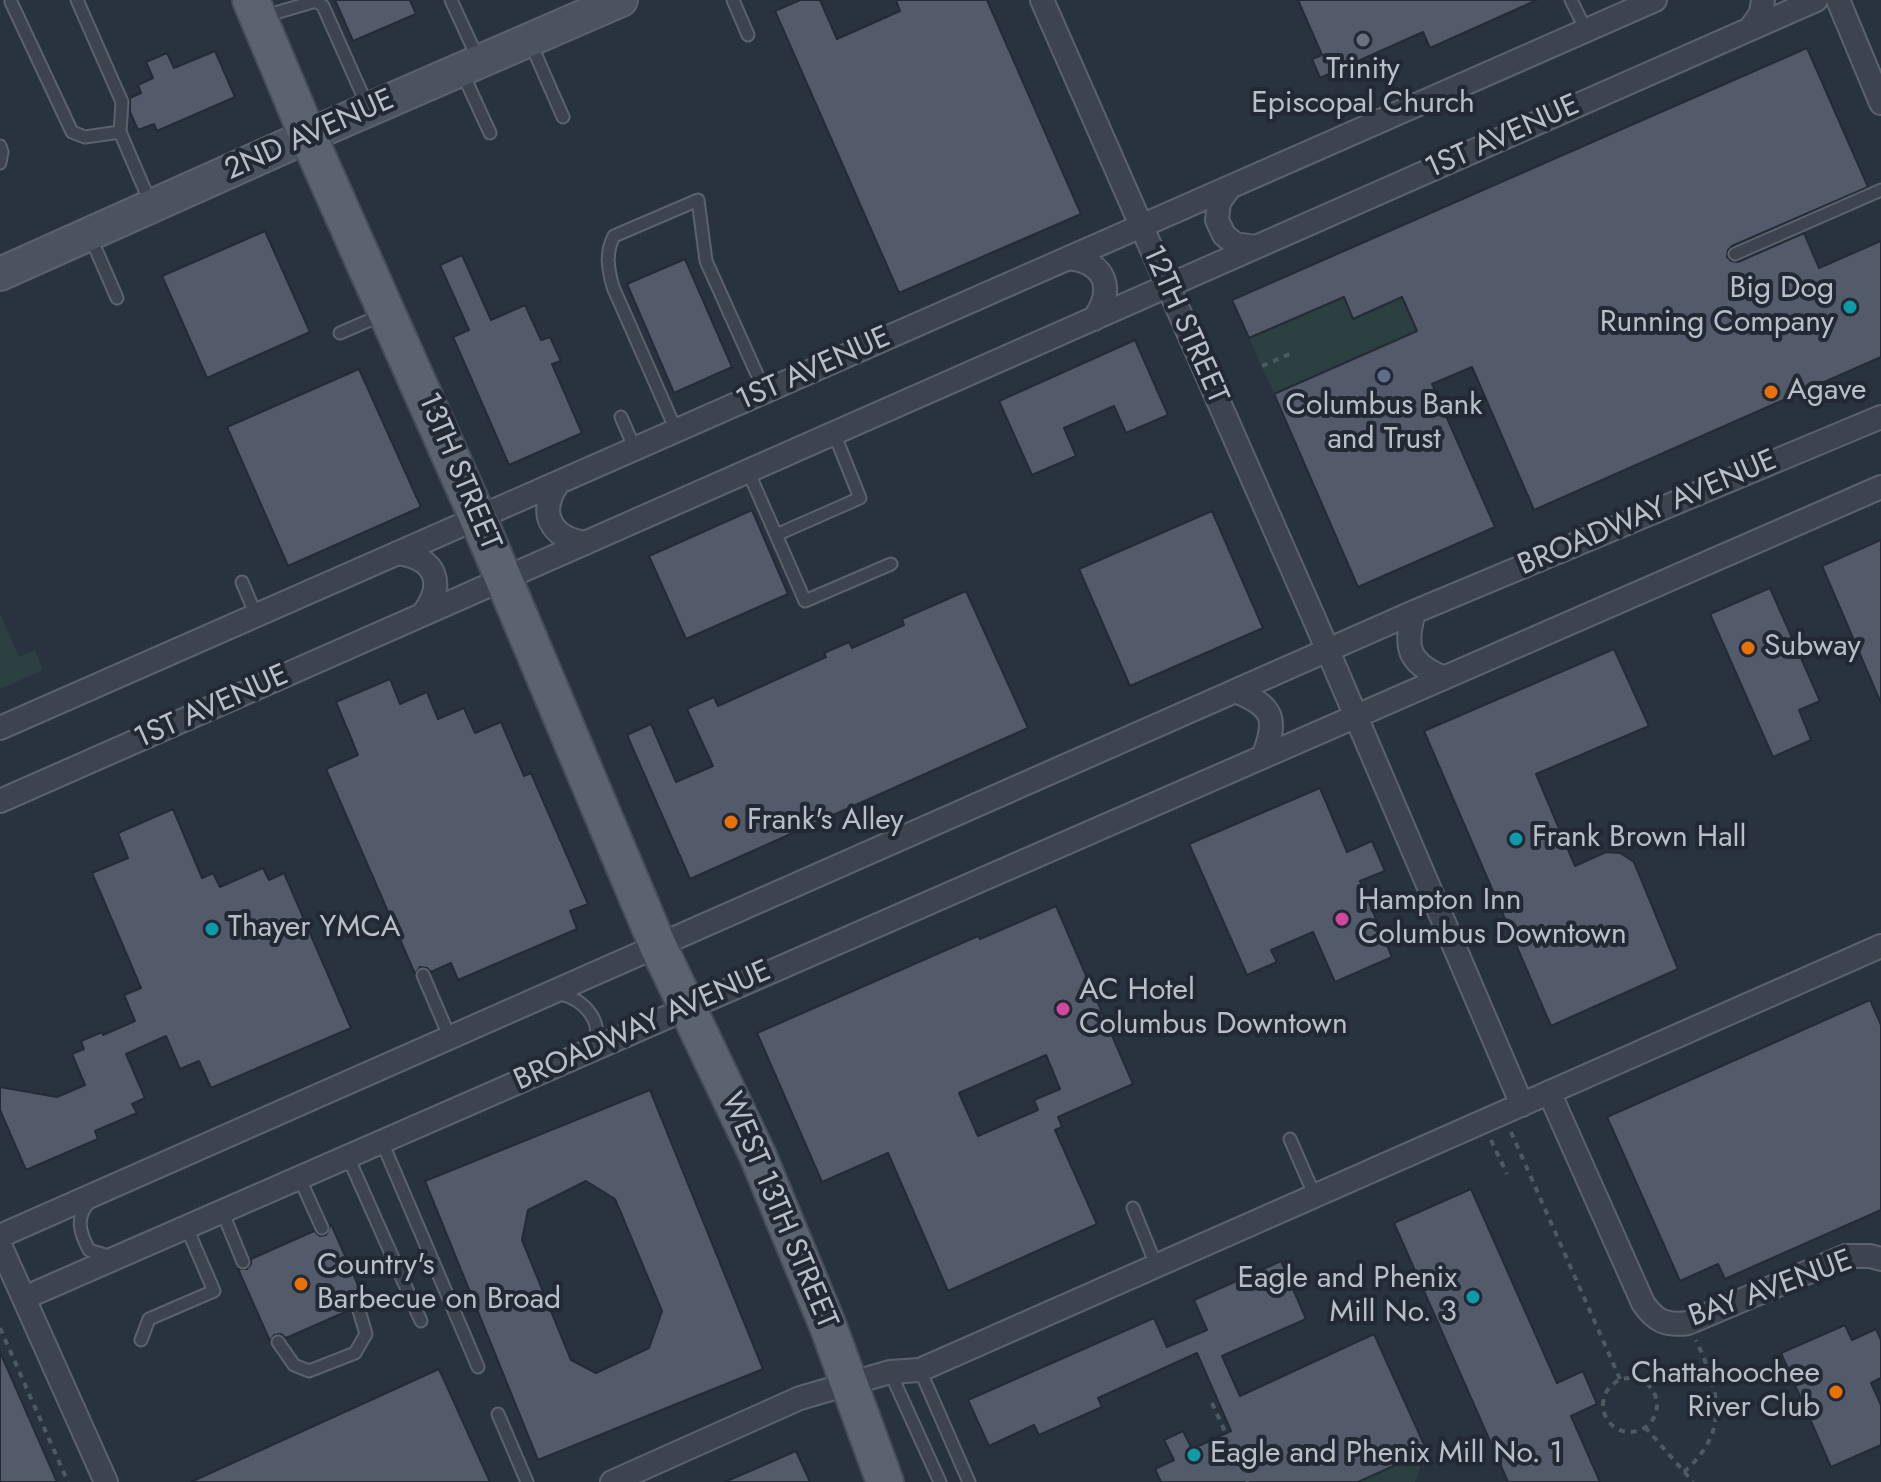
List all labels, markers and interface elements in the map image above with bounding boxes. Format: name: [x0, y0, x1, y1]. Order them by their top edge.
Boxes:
marker: Trinity Episcopal Church: [1354, 31, 1372, 49]
place label: Trinity Episcopal Church: [1251, 53, 1475, 124]
street label: 2ND AVENUE: [220, 83, 400, 189]
street label: 1ST AVENUE: [1421, 88, 1585, 188]
street label: 12TH STREET: [1133, 240, 1235, 410]
place label: Big Dog Running Company: [1600, 272, 1834, 342]
marker: Big Dog Running Company: [1841, 298, 1859, 316]
street label: 1ST AVENUE: [732, 320, 896, 420]
marker: Columbus Bank and Trust: [1375, 367, 1393, 385]
place label: Agave: [1787, 374, 1866, 410]
marker: Agave: [1762, 383, 1780, 401]
street label: 13TH STREET: [409, 388, 507, 556]
place label: Columbus Bank and Trust: [1285, 389, 1483, 460]
street label: BROADWAY AVENUE: [1513, 443, 1783, 585]
place label: Subway: [1764, 630, 1861, 666]
marker: Subway: [1739, 639, 1757, 657]
street label: 1ST AVENUE: [130, 658, 294, 758]
place label: Frank's Alley: [747, 804, 904, 840]
marker: Frank's Alley: [722, 813, 740, 831]
place label: Frank Brown Hall: [1532, 821, 1746, 857]
marker: Frank Brown Hall: [1507, 830, 1525, 848]
place label: Hampton Inn Columbus Downtown: [1358, 884, 1627, 954]
marker: Hampton Inn Columbus Downtown: [1333, 910, 1351, 928]
place label: Thayer YMCA: [228, 911, 400, 947]
marker: Thayer YMCA: [203, 920, 221, 938]
street label: BROADWAY AVENUE: [509, 954, 777, 1100]
place label: AC Hotel Columbus Downtown: [1079, 974, 1348, 1044]
marker: AC Hotel Columbus Downtown: [1054, 1000, 1072, 1018]
street label: WEST 13TH STREET: [712, 1087, 844, 1335]
street label: BAY AVENUE: [1684, 1244, 1858, 1336]
place label: Country's Barbecue on Broad: [317, 1249, 561, 1320]
place label: Eagle and Phenix Mill No. 3: [1238, 1262, 1457, 1332]
marker: Country's Barbecue on Broad: [292, 1275, 310, 1293]
marker: Eagle and Phenix Mill No. 3: [1464, 1288, 1482, 1306]
place label: Chattahoochee River Club: [1631, 1357, 1820, 1428]
marker: Chattahoochee River Club: [1827, 1383, 1845, 1401]
place label: Eagle and Phenix Mill No. 1: [1210, 1437, 1563, 1473]
marker: Eagle and Phenix Mill No. 1: [1185, 1446, 1203, 1464]

